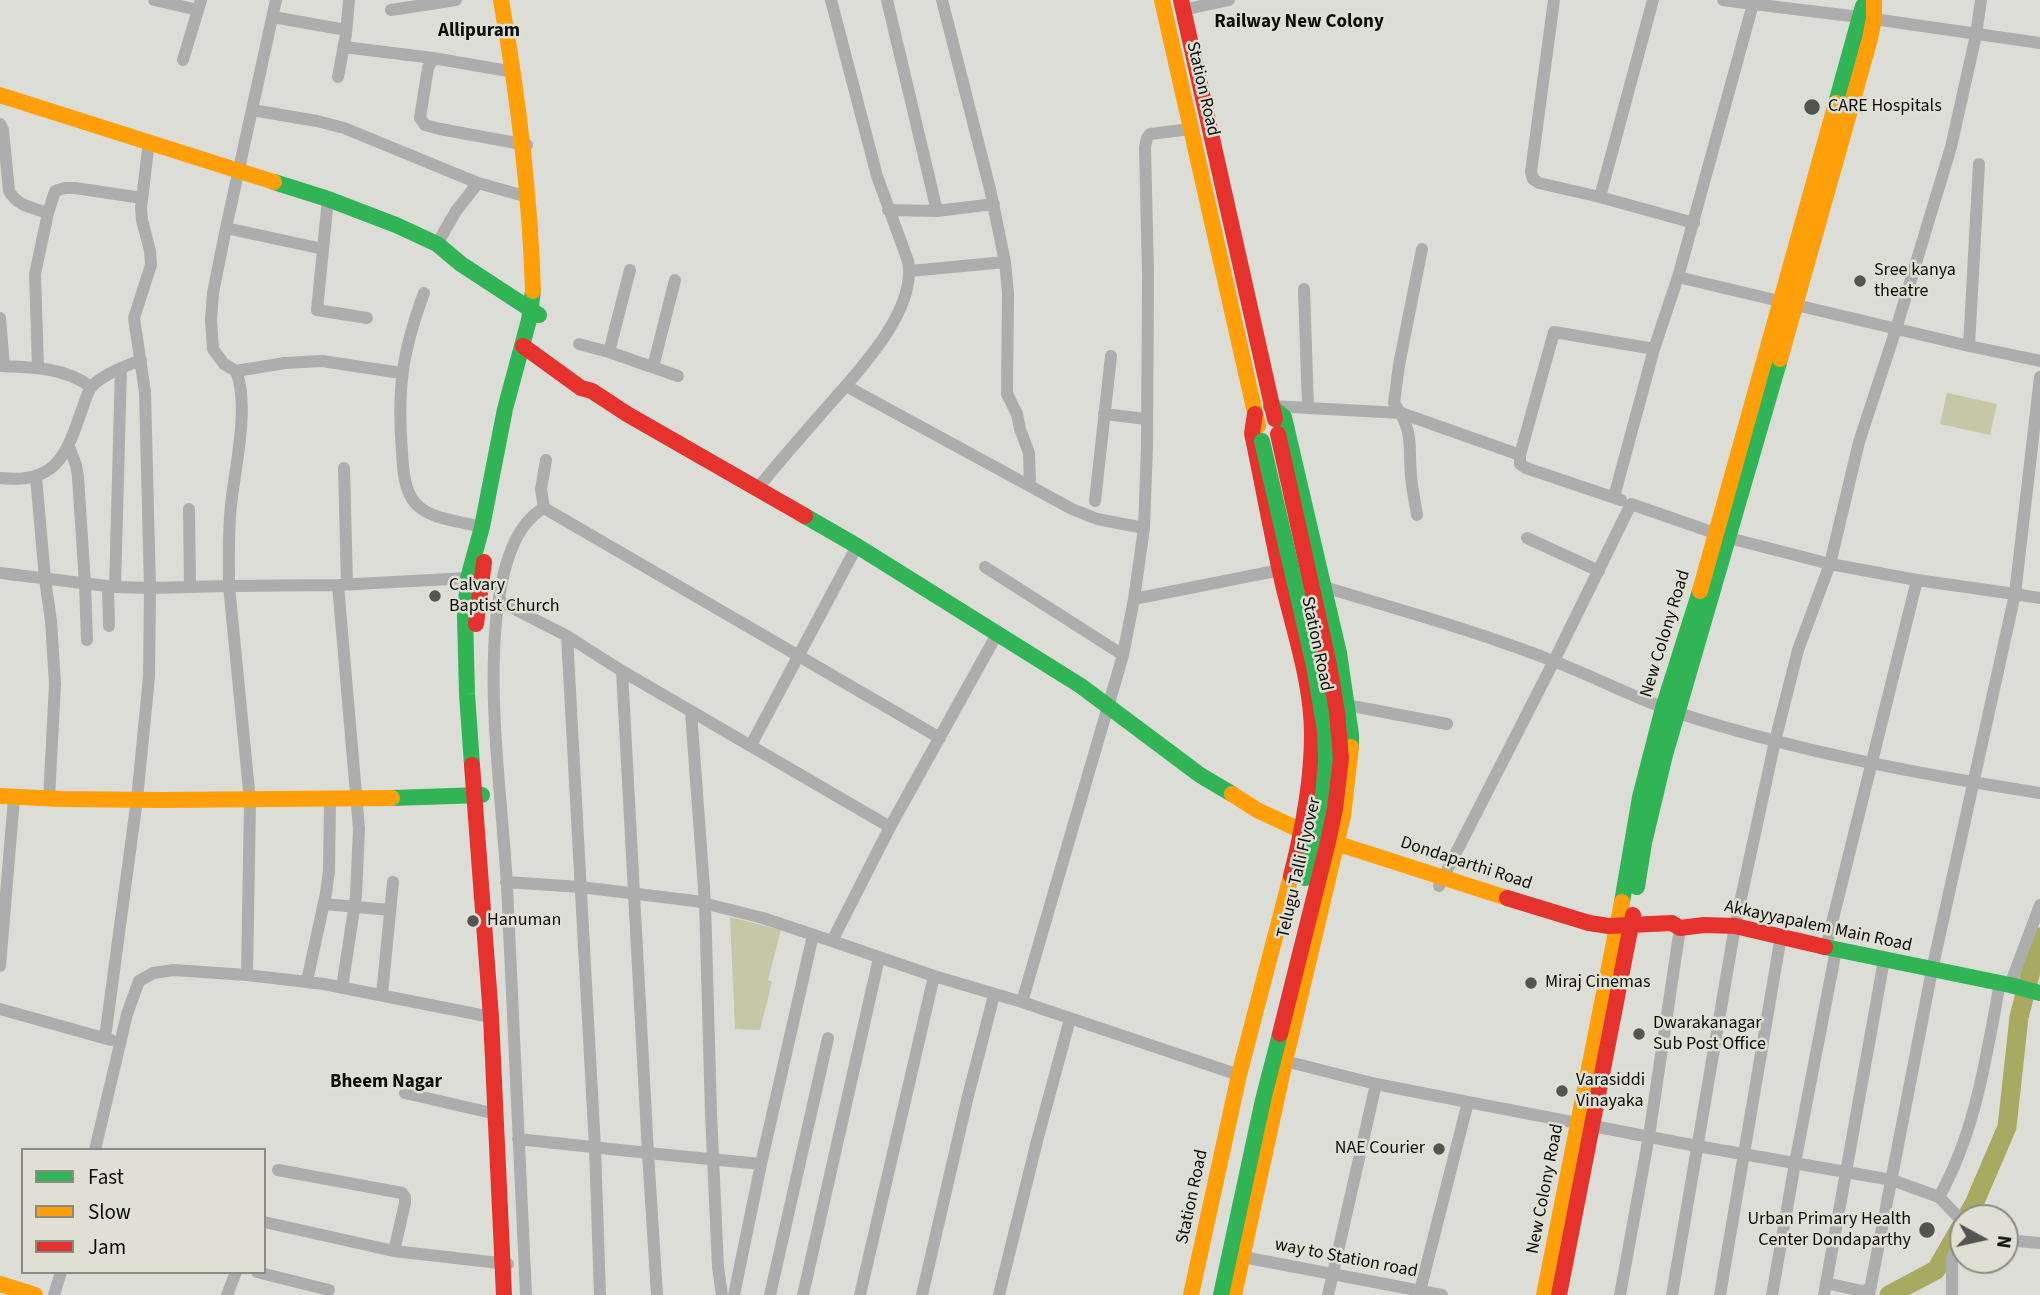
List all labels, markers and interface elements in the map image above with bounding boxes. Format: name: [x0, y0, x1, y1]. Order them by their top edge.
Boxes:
district label: Railway New Colony: [1214, 12, 1384, 34]
district label: Allipuram: [438, 21, 520, 43]
street label: Station Road: [1181, 40, 1223, 138]
place label: CARE Hospitals: [1828, 96, 1942, 118]
marker: CARE Hospitals: [1802, 97, 1822, 117]
place label: Sree kanya theatre: [1874, 260, 1956, 302]
marker: Sree kanya theatre: [1852, 273, 1868, 289]
street label: New Colony Road: [1636, 568, 1696, 700]
place label: Calvary Baptist Church: [449, 575, 560, 618]
marker: Calvary Baptist Church: [427, 588, 443, 604]
street label: Station Road: [1295, 595, 1337, 693]
street label: Telugu Talli Flyover: [1273, 795, 1327, 941]
street label: Dondaparthi Road: [1397, 833, 1535, 895]
street label: Akkayyapalem Main Road: [1722, 897, 1914, 957]
place label: Hanuman: [487, 910, 561, 932]
marker: Hanuman: [465, 913, 481, 929]
place label: Miraj Cinemas: [1545, 972, 1650, 994]
marker: Miraj Cinemas: [1523, 975, 1539, 991]
place label: Dwarakanagar Sub Post Office: [1653, 1013, 1766, 1056]
marker: Dwarakanagar Sub Post Office: [1631, 1026, 1647, 1042]
place label: Varasiddi Vinayaka: [1576, 1070, 1645, 1112]
district label: Bheem Nagar: [330, 1072, 442, 1094]
marker: Varasiddi Vinayaka: [1554, 1083, 1570, 1099]
street label: New Colony Road: [1523, 1122, 1569, 1256]
place label: NAE Courier: [1335, 1138, 1425, 1160]
marker: NAE Courier: [1431, 1141, 1447, 1157]
legend: [21, 1148, 266, 1274]
street label: Station Road: [1172, 1148, 1214, 1246]
text: Fast: [88, 1162, 124, 1192]
text: Slow: [88, 1197, 131, 1227]
north arrow: [1949, 1204, 2019, 1274]
place label: Urban Primary Health Center Dondaparthy: [1747, 1209, 1911, 1252]
marker: Urban Primary Health Center Dondaparthy: [1917, 1220, 1937, 1240]
text: Jam: [88, 1232, 126, 1262]
text: N: [1989, 1234, 2018, 1250]
street label: way to Station road: [1273, 1235, 1419, 1283]

